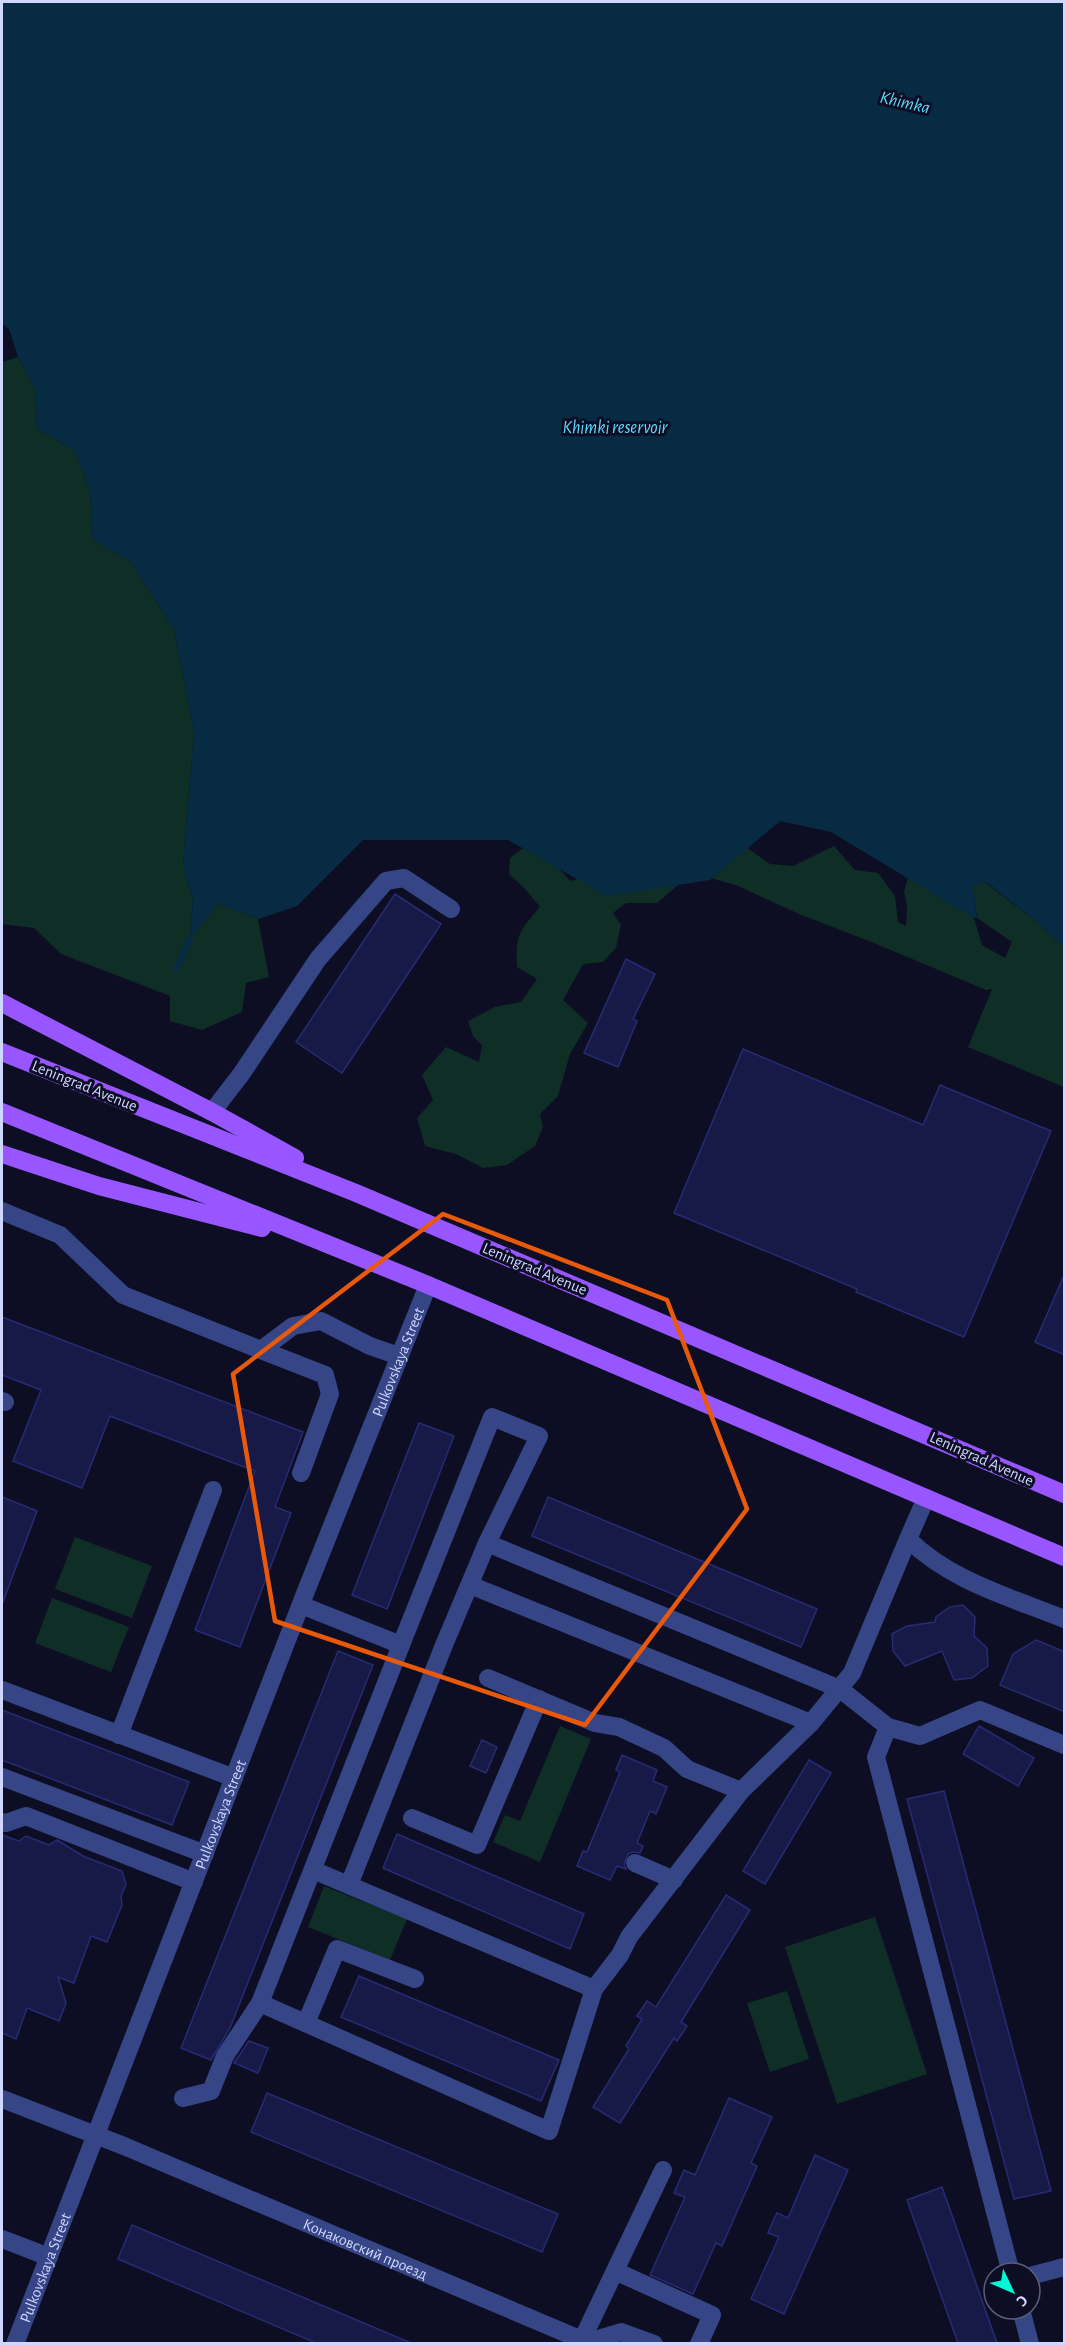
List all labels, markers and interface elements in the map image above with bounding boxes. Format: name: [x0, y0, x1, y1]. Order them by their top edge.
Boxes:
water label: Khimka: [878, 89, 932, 117]
water label: Khimki reservoir: [563, 419, 669, 437]
street label: Leningrad Avenue: [30, 1058, 140, 1114]
street label: Leningrad Avenue: [480, 1240, 589, 1298]
street label: Pulkovskaya Street: [369, 1305, 427, 1419]
street label: Leningrad Avenue: [927, 1429, 1036, 1489]
street label: Pulkovskaya Street: [192, 1757, 249, 1872]
street label: Pulkovskaya Street: [17, 2211, 74, 2325]
street label: Конаковский проезд: [300, 2216, 430, 2283]
north arrow: [982, 2261, 1042, 2321]
text: С: [1013, 2292, 1031, 2310]

